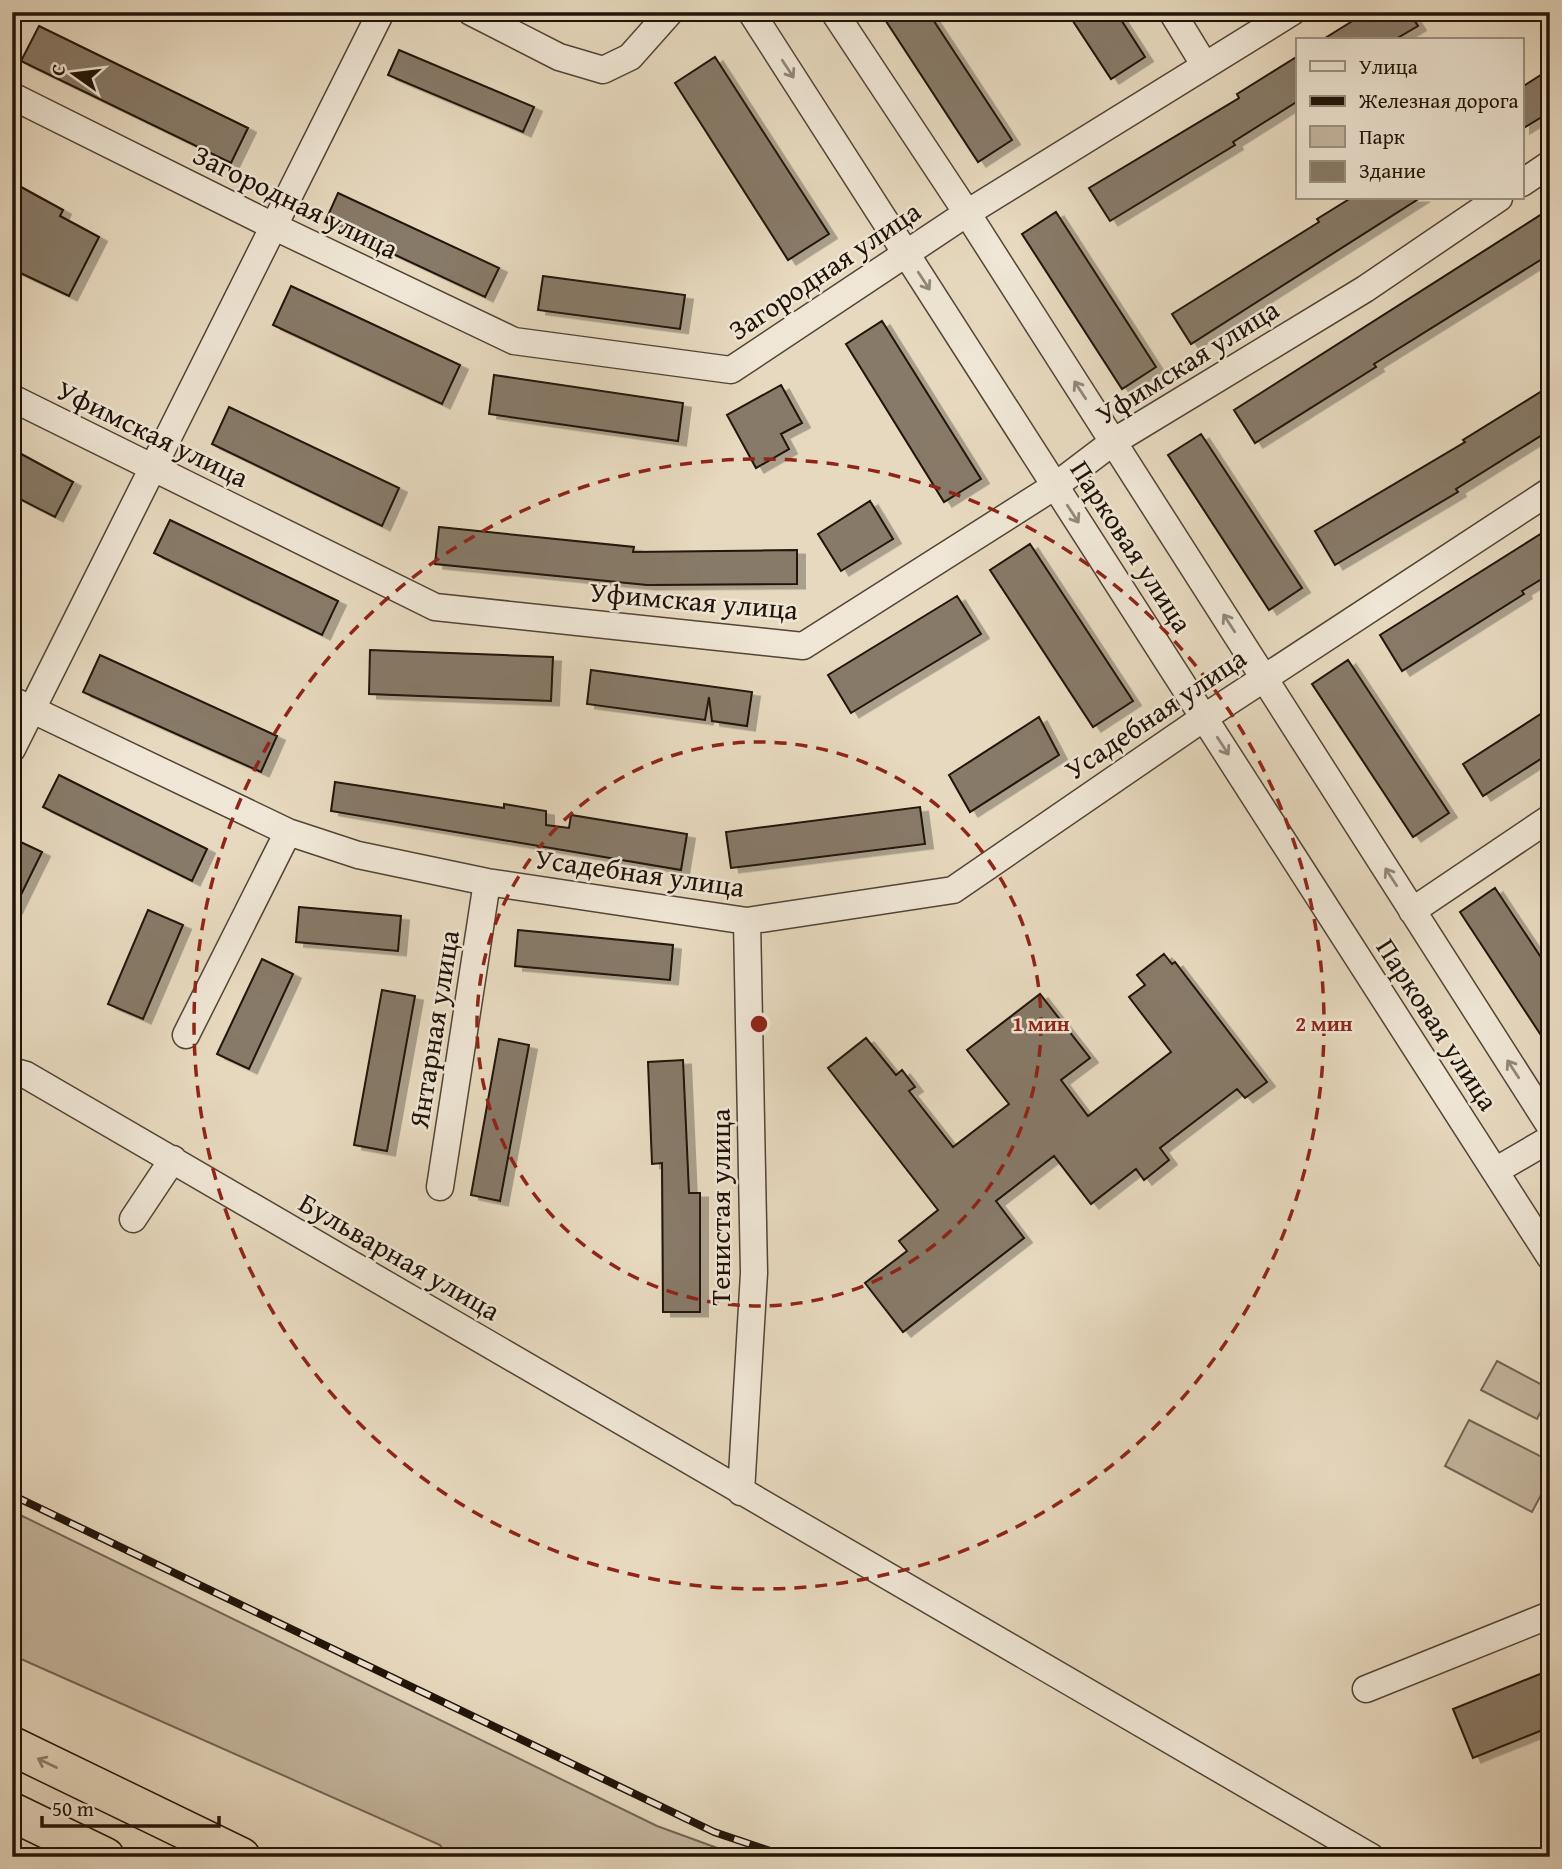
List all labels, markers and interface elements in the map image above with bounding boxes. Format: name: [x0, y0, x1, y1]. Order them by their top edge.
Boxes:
north arrow: [38, 38, 108, 108]
legend: [1296, 38, 1524, 200]
text: Улица: [1359, 51, 1418, 82]
one-way arrow: [782, 59, 796, 79]
text: С: [43, 61, 72, 78]
text: Железная дорога: [1358, 85, 1519, 116]
text: Парк: [1359, 121, 1405, 152]
street label: Загородная улица: [186, 133, 406, 269]
text: Здание: [1359, 155, 1426, 186]
street label: Загородная улица: [720, 190, 929, 350]
one-way arrow: [918, 271, 932, 291]
street label: Уфимская улица: [1088, 288, 1287, 434]
street label: Уфимская улица: [50, 369, 256, 497]
one-way arrow: [1073, 381, 1087, 401]
street label: Парковая улица: [1061, 452, 1204, 641]
one-way arrow: [1067, 504, 1081, 524]
street label: Уфимская улица: [588, 570, 800, 630]
one-way arrow: [1221, 614, 1235, 634]
street label: Усадебная улица: [1056, 637, 1254, 789]
one-way arrow: [1217, 736, 1231, 756]
street label: Усадебная улица: [533, 837, 748, 907]
one-way arrow: [1383, 868, 1398, 887]
street label: Янтарная улица: [397, 926, 469, 1132]
street label: Парковая улица: [1367, 930, 1510, 1119]
text: 1 мин: [1012, 1008, 1070, 1039]
text: 2 мин: [1295, 1008, 1353, 1039]
centre of rings: [747, 1012, 771, 1036]
one-way arrow: [1506, 1060, 1520, 1079]
street label: Тенистая улица: [699, 1108, 740, 1305]
street label: Бульварная улица: [292, 1182, 509, 1331]
one-way arrow: [37, 1756, 58, 1769]
scale bar: [42, 1785, 219, 1829]
text: 50 m: [52, 1793, 94, 1824]

